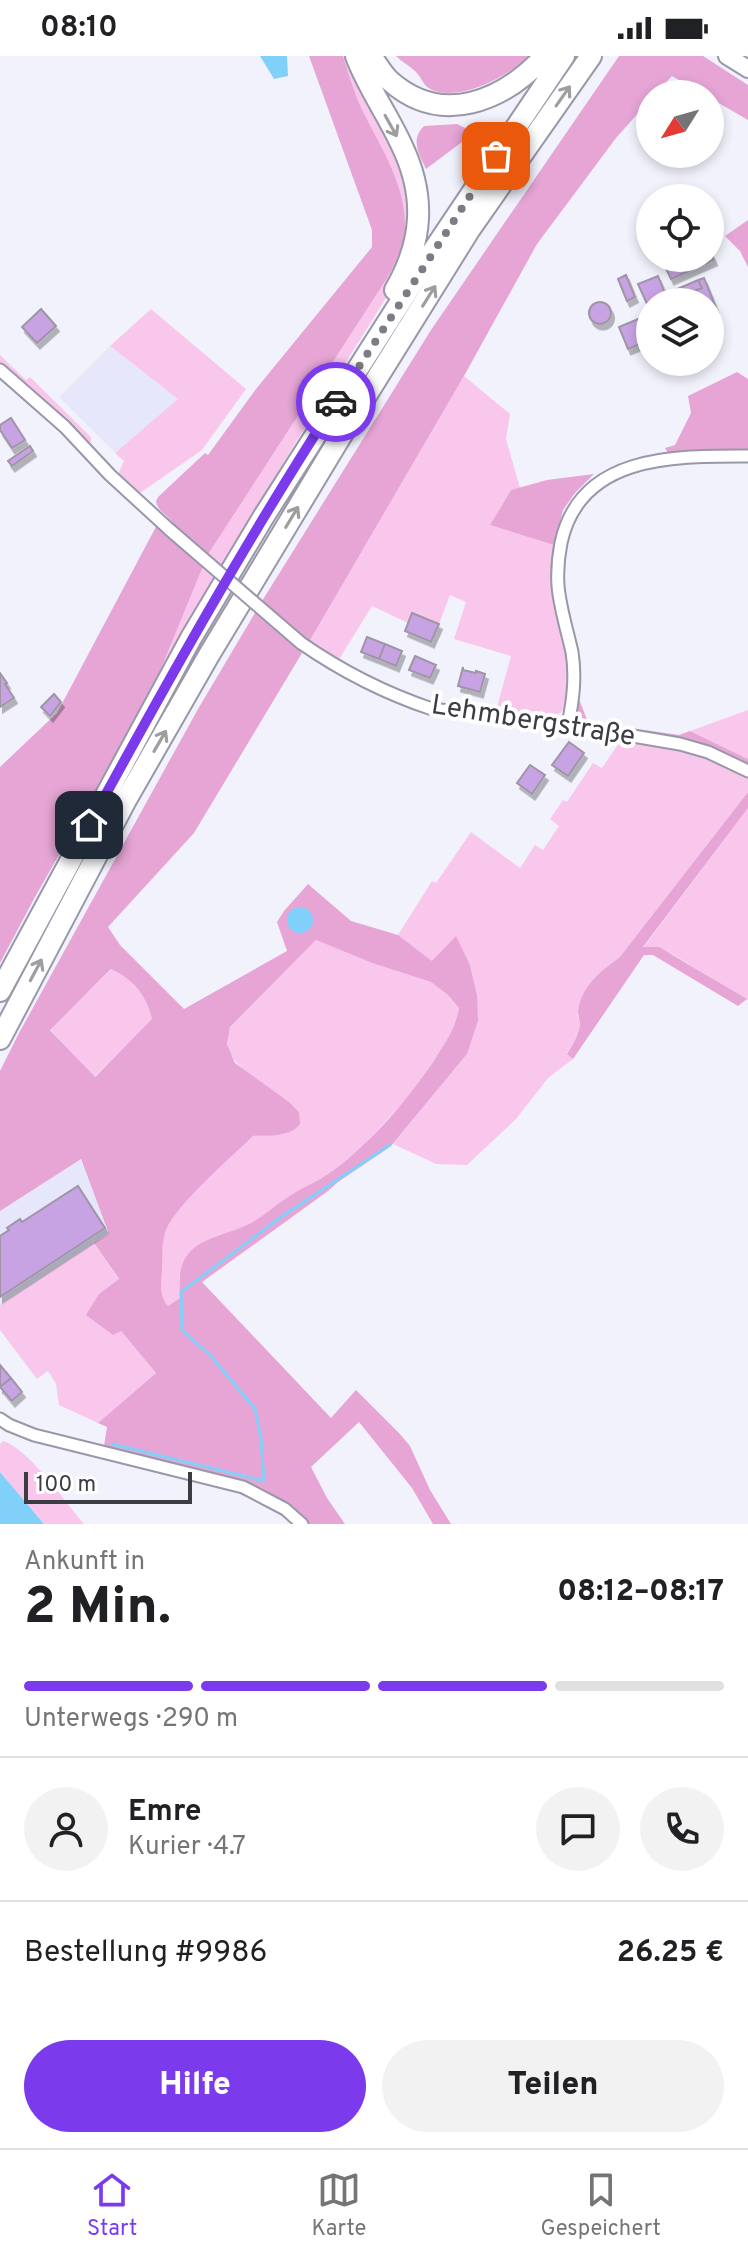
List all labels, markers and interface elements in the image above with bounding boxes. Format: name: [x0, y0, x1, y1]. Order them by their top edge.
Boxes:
text: 08:10: [40, 10, 118, 47]
north arrow: [636, 80, 724, 168]
map controls: [636, 80, 724, 376]
one-way arrow: [555, 86, 571, 108]
one-way arrow: [384, 113, 400, 137]
pin: [462, 122, 530, 190]
icon: bag: [474, 134, 518, 178]
button: locate: [636, 184, 724, 272]
one-way arrow: [421, 285, 437, 308]
button: layers: [636, 288, 724, 376]
courier: [296, 362, 376, 442]
icon: car: [314, 380, 358, 424]
one-way arrow: [284, 506, 300, 529]
street label: Lehmbergstraße: [428, 688, 638, 756]
one-way arrow: [152, 730, 168, 753]
pin: [55, 791, 123, 859]
icon: home: [67, 803, 111, 847]
one-way arrow: [29, 958, 45, 982]
scale bar: [24, 1468, 192, 1504]
text: 100 m: [36, 1472, 96, 1499]
text: Ankunft in: [24, 1546, 145, 1579]
text: 08:12–08:17: [557, 1574, 724, 1611]
text: 2 Min.: [24, 1576, 171, 1642]
text: Unterwegs · 290 m: [24, 1703, 238, 1736]
button: person: [24, 1787, 108, 1871]
button: chat: [536, 1787, 620, 1871]
button: phone: [640, 1787, 724, 1871]
text: Emre: [128, 1794, 201, 1831]
text: Kurier · 4.7: [128, 1831, 246, 1864]
text: Bestellung #9986: [24, 1935, 267, 1972]
text: 26.25 €: [617, 1935, 724, 1972]
button: Hilfe: [24, 2040, 366, 2132]
button: Teilen: [382, 2040, 724, 2132]
tab: Start: [87, 2168, 137, 2243]
tab: Karte: [311, 2168, 366, 2243]
tab: Gespeichert: [541, 2168, 661, 2243]

